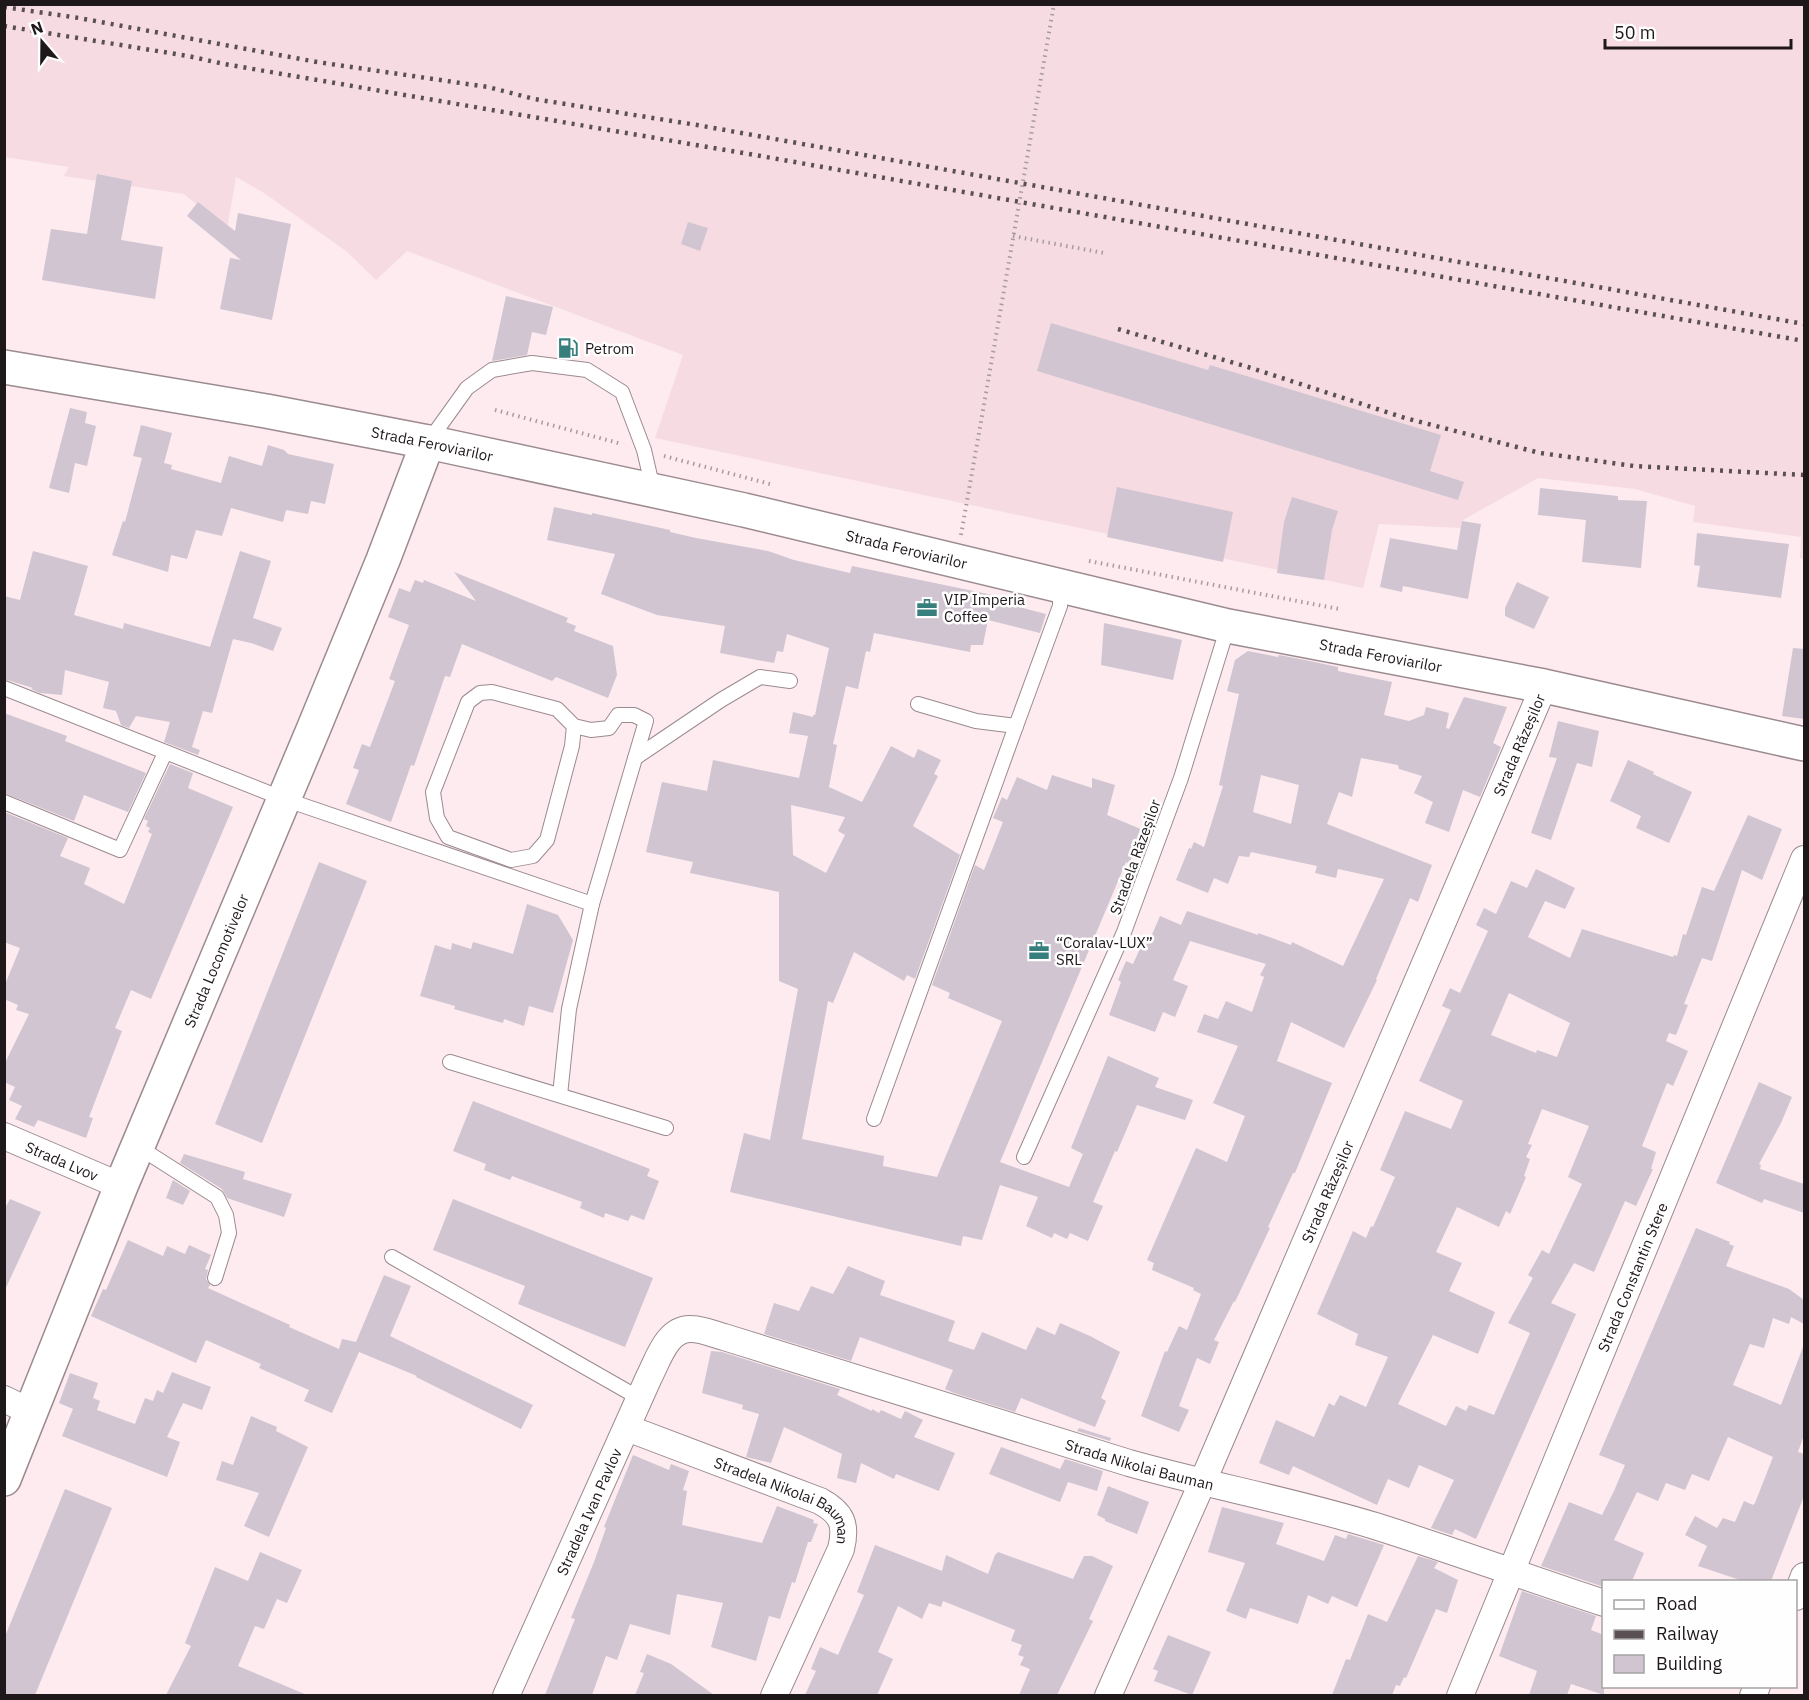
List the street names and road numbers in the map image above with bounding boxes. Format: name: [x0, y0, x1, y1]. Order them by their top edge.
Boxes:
street label: Strada Feroviarilor: [370, 422, 495, 465]
street label: Strada Feroviarilor: [844, 525, 970, 573]
street label: Strada Feroviarilor: [1318, 634, 1444, 676]
street label: Strada Răzeșilor: [1488, 690, 1549, 799]
street label: Stradela Răzeșilor: [1105, 796, 1165, 917]
street label: Strada Locomotivelor: [179, 890, 253, 1030]
street label: Strada Lvov: [23, 1137, 102, 1185]
street label: Strada Răzeșilor: [1297, 1137, 1358, 1246]
street label: Strada Constantin Stere: [1593, 1199, 1671, 1355]
street label: Strada Nikolai Bauman: [1063, 1434, 1216, 1494]
street label: Stradela Ivan Pavlov: [552, 1445, 626, 1578]
street label: Stradela Nikolai Bauman: [712, 1452, 853, 1546]

